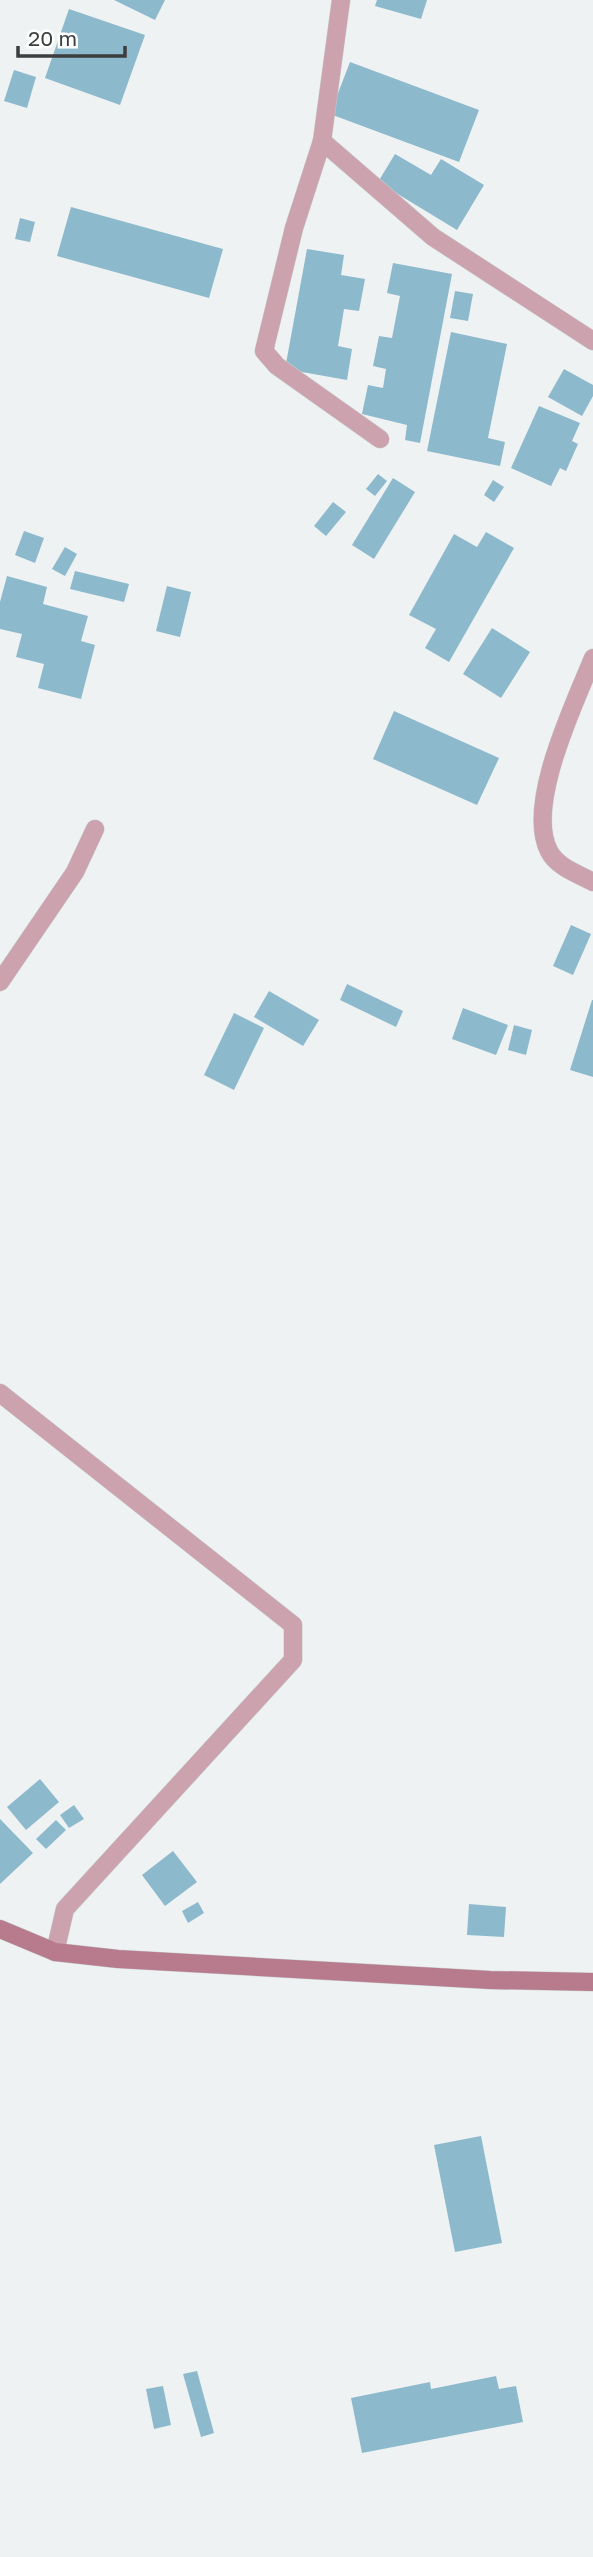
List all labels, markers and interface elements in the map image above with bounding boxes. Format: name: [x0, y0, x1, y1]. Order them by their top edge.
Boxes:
scale bar: [18, 14, 124, 58]
text: 20 m: [28, 25, 77, 51]

